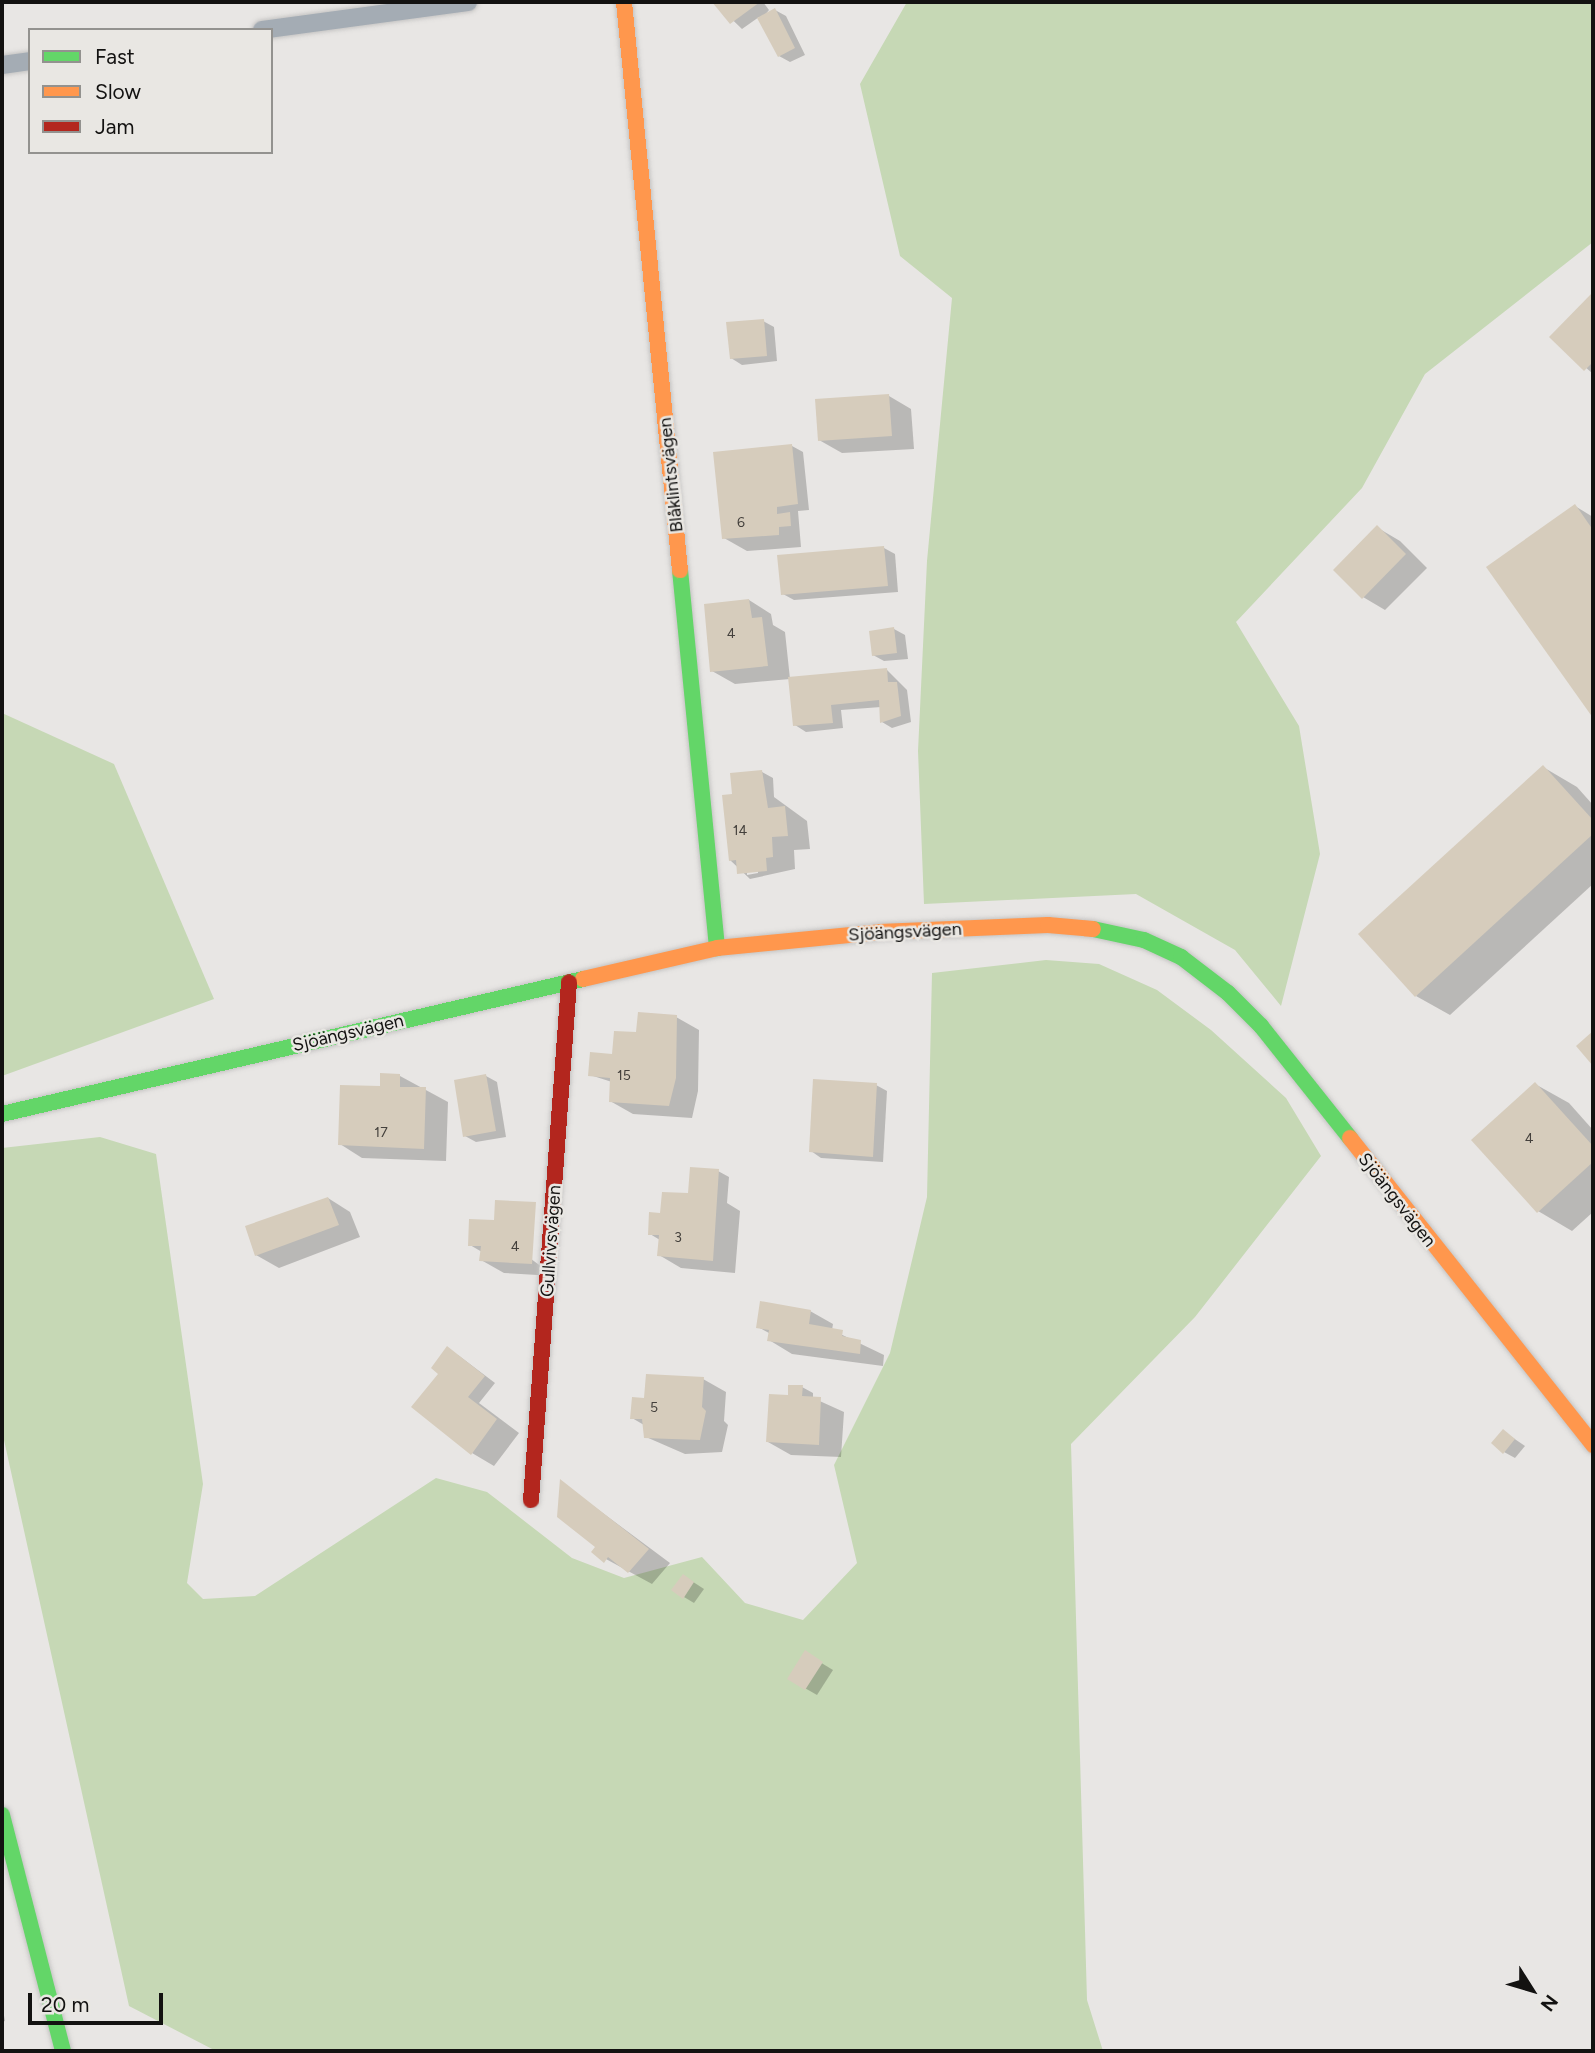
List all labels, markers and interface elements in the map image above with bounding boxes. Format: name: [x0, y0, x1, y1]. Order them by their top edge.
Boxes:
legend: [28, 28, 273, 154]
text: Fast: [95, 44, 135, 69]
text: Slow: [95, 79, 141, 104]
text: Jam: [95, 114, 134, 139]
street label: Blåklintsvägen: [654, 417, 688, 533]
house number: 6: [737, 515, 745, 531]
house number: 4: [727, 626, 735, 642]
house number: 14: [733, 823, 747, 839]
street label: Sjöängsvägen: [848, 918, 962, 946]
street label: Sjöängsvägen: [290, 1010, 406, 1056]
house number: 15: [617, 1068, 631, 1084]
house number: 17: [374, 1125, 388, 1141]
house number: 4: [1525, 1131, 1533, 1147]
street label: Sjöängsvägen: [1354, 1149, 1440, 1251]
street label: Gullvivsvägen: [536, 1184, 566, 1298]
house number: 3: [674, 1230, 682, 1246]
house number: 4: [511, 1239, 519, 1255]
house number: 5: [650, 1400, 658, 1416]
north arrow: [1497, 1955, 1567, 2025]
scale bar: [32, 1980, 166, 2024]
text: N: [1536, 1990, 1563, 2016]
text: 20 m: [41, 1992, 89, 2017]

